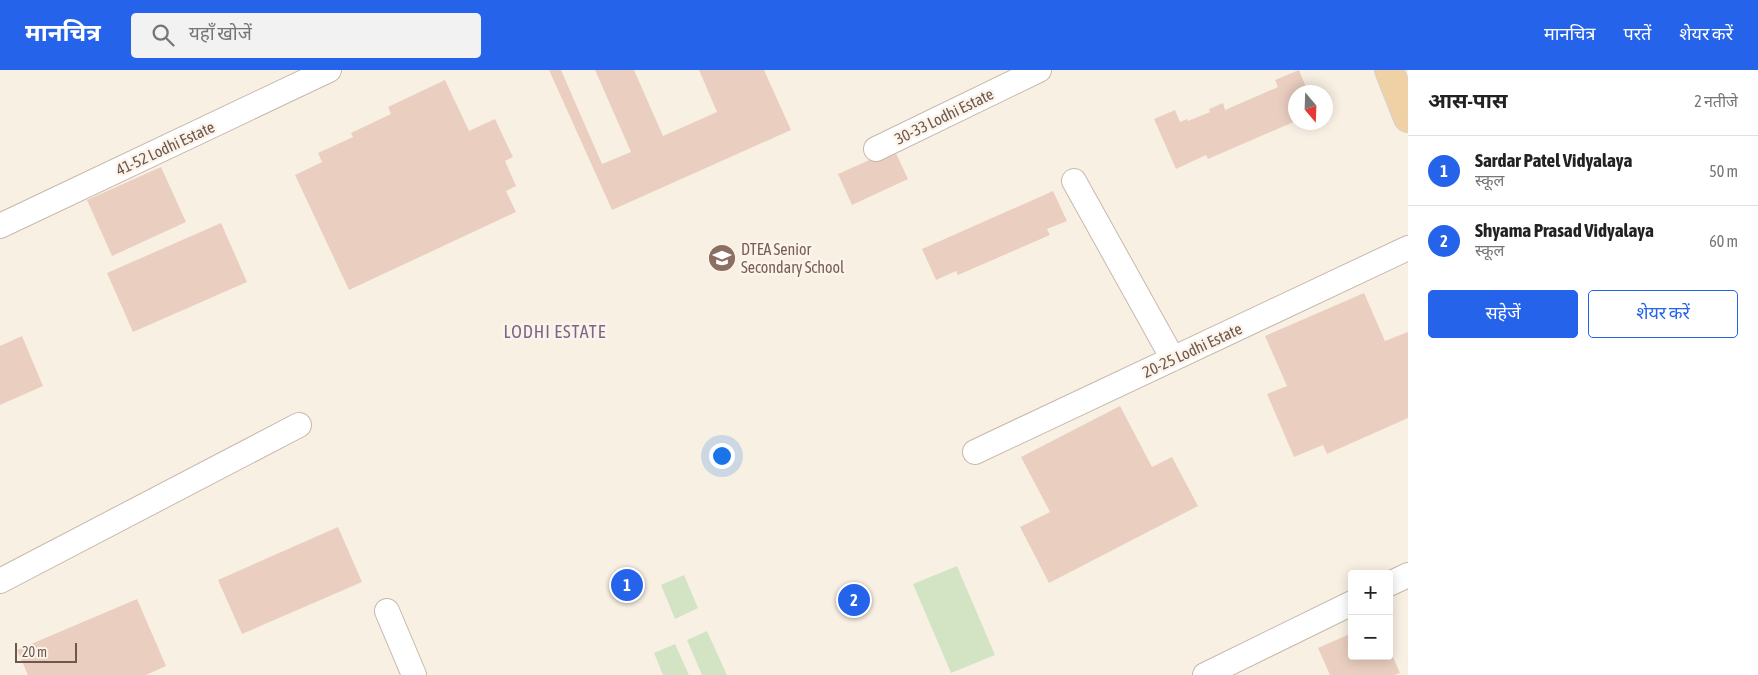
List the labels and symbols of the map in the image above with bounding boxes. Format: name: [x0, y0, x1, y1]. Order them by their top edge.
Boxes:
street label: 30-33 Lodhi Estate: [892, 84, 996, 148]
north arrow: [1288, 85, 1333, 130]
street label: 41-52 Lodhi Estate: [113, 117, 217, 179]
place label: DTEA Senior Secondary School: [741, 240, 845, 277]
school or university icon: DTEA Senior Secondary School: [707, 243, 737, 273]
street label: 20-25 Lodhi Estate: [1140, 319, 1244, 381]
district label: LODHI ESTATE: [504, 321, 606, 342]
your location: [709, 443, 735, 469]
pin: 1: [611, 566, 643, 604]
pin: 2: [838, 581, 870, 619]
scale bar: [15, 640, 78, 663]

